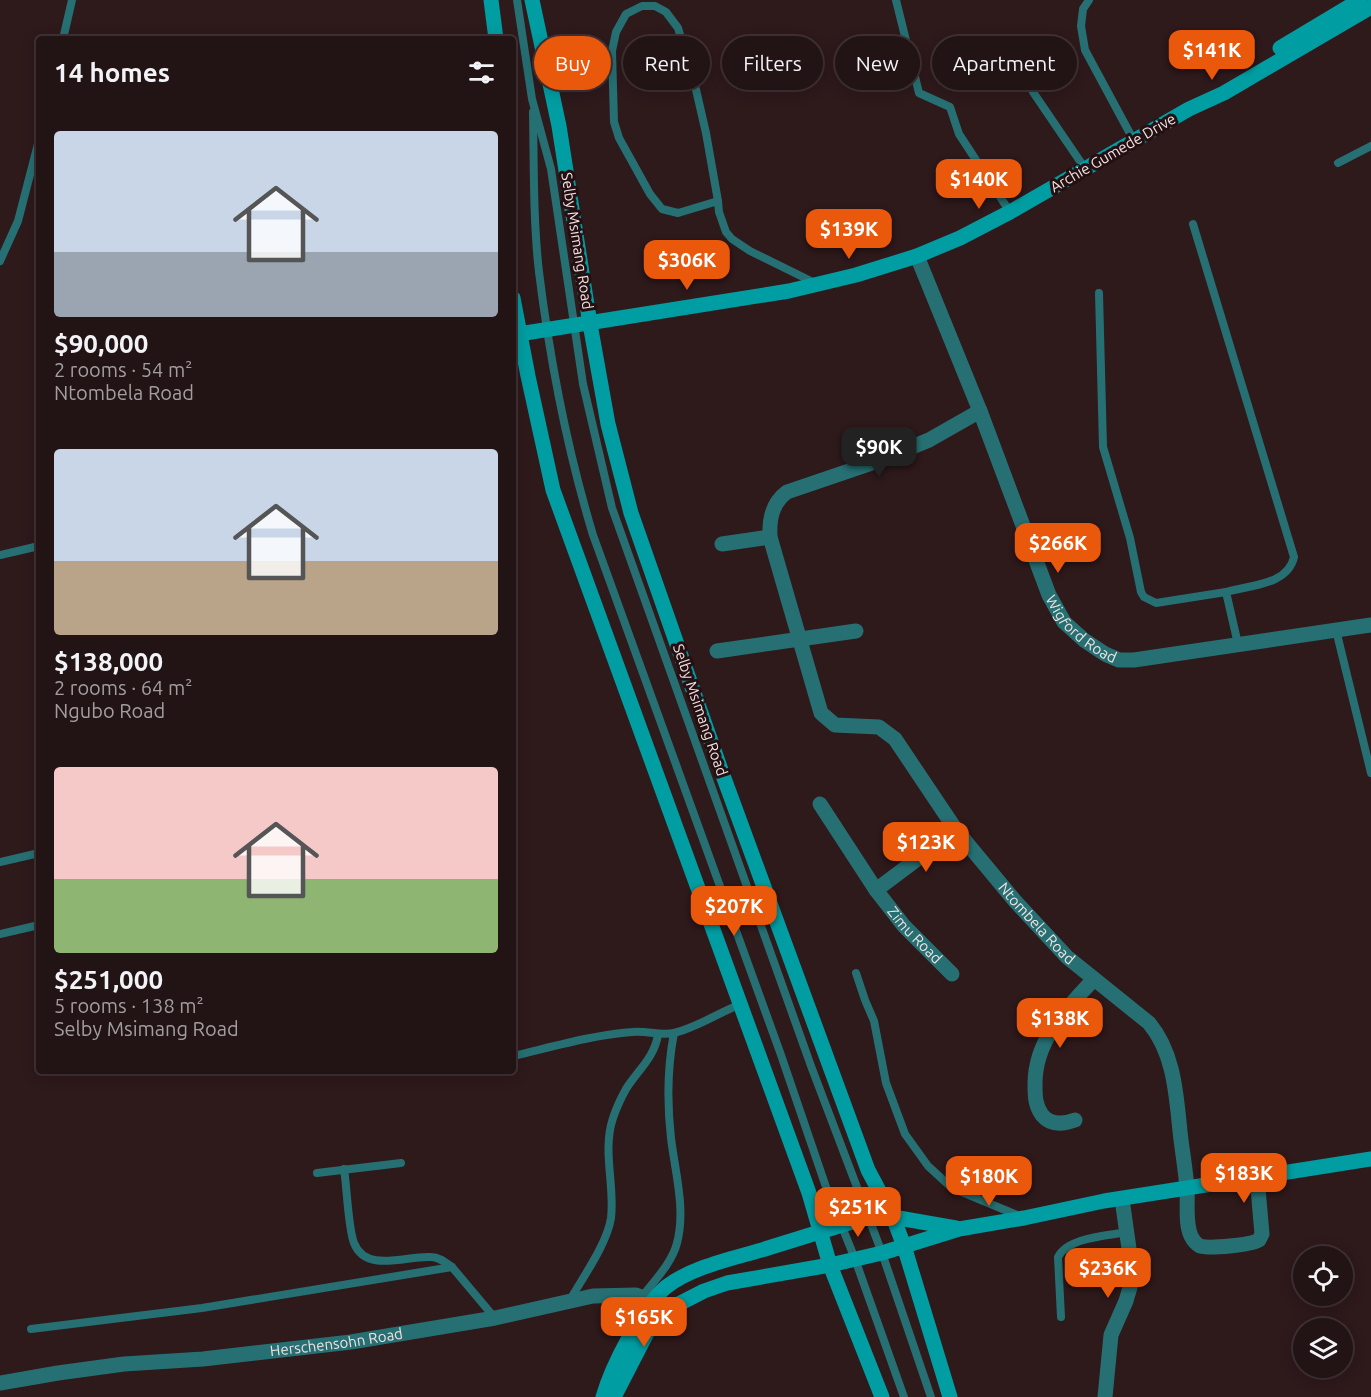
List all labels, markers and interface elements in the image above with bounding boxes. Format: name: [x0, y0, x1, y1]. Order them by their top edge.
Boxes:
pin: $141K: [1170, 30, 1254, 81]
chip: Buy: [534, 36, 611, 90]
chip: Rent: [623, 36, 710, 90]
chip: Filters: [722, 36, 823, 90]
chip: New: [835, 36, 920, 90]
chip: Apartment: [932, 36, 1077, 90]
text: $141K: [1183, 38, 1241, 61]
icon: filters: [465, 56, 498, 89]
text: 14 homes: [54, 58, 170, 87]
street label: Archie Gumede Drive: [1047, 110, 1178, 195]
pin: $140K: [937, 159, 1021, 210]
text: $140K: [950, 167, 1008, 190]
icon: home: [222, 170, 330, 278]
street label: Selby Msimang Road: [558, 171, 597, 311]
pin: $139K: [807, 209, 891, 260]
text: $139K: [820, 217, 878, 240]
pin: $306K: [645, 240, 729, 291]
text: $306K: [658, 248, 716, 271]
text: $90,000: [54, 329, 148, 358]
text: 2 rooms · 54 m²: [54, 358, 192, 381]
text: Ntombela Road: [54, 381, 194, 404]
pin: $90K: [843, 427, 915, 478]
text: $90K: [855, 435, 903, 458]
icon: home: [222, 488, 330, 596]
pin: $266K: [1016, 523, 1100, 574]
text: $266K: [1029, 531, 1087, 554]
street label: Wigford Road: [1043, 592, 1119, 666]
street label: Selby Msimang Road: [670, 642, 731, 778]
text: $138,000: [54, 647, 163, 676]
text: 2 rooms · 64 m²: [54, 676, 192, 699]
text: Ngubo Road: [54, 699, 165, 722]
icon: home: [222, 806, 330, 914]
pin: $123K: [884, 822, 968, 873]
text: $123K: [897, 830, 955, 853]
street label: Ntombela Road: [995, 879, 1078, 968]
pin: $207K: [692, 886, 776, 937]
text: $207K: [705, 894, 763, 917]
street label: Zimu Road: [884, 903, 946, 967]
text: $251,000: [54, 965, 163, 994]
text: 5 rooms · 138 m²: [54, 994, 204, 1017]
pin: $138K: [1018, 998, 1102, 1049]
text: $138K: [1031, 1006, 1089, 1029]
text: Selby Msimang Road: [54, 1017, 239, 1040]
pin: $183K: [1202, 1153, 1286, 1204]
pin: $180K: [947, 1156, 1031, 1207]
text: $183K: [1215, 1161, 1273, 1184]
text: $180K: [960, 1164, 1018, 1187]
pin: $251K: [816, 1187, 900, 1238]
text: $251K: [829, 1195, 887, 1218]
map controls: [1293, 1246, 1353, 1378]
button: locate: [1293, 1246, 1353, 1306]
pin: $236K: [1066, 1248, 1150, 1299]
text: $236K: [1079, 1256, 1137, 1279]
pin: $165K: [602, 1297, 686, 1348]
text: $165K: [615, 1305, 673, 1328]
button: layers: [1293, 1318, 1353, 1378]
street label: Herschensohn Road: [269, 1325, 404, 1359]

